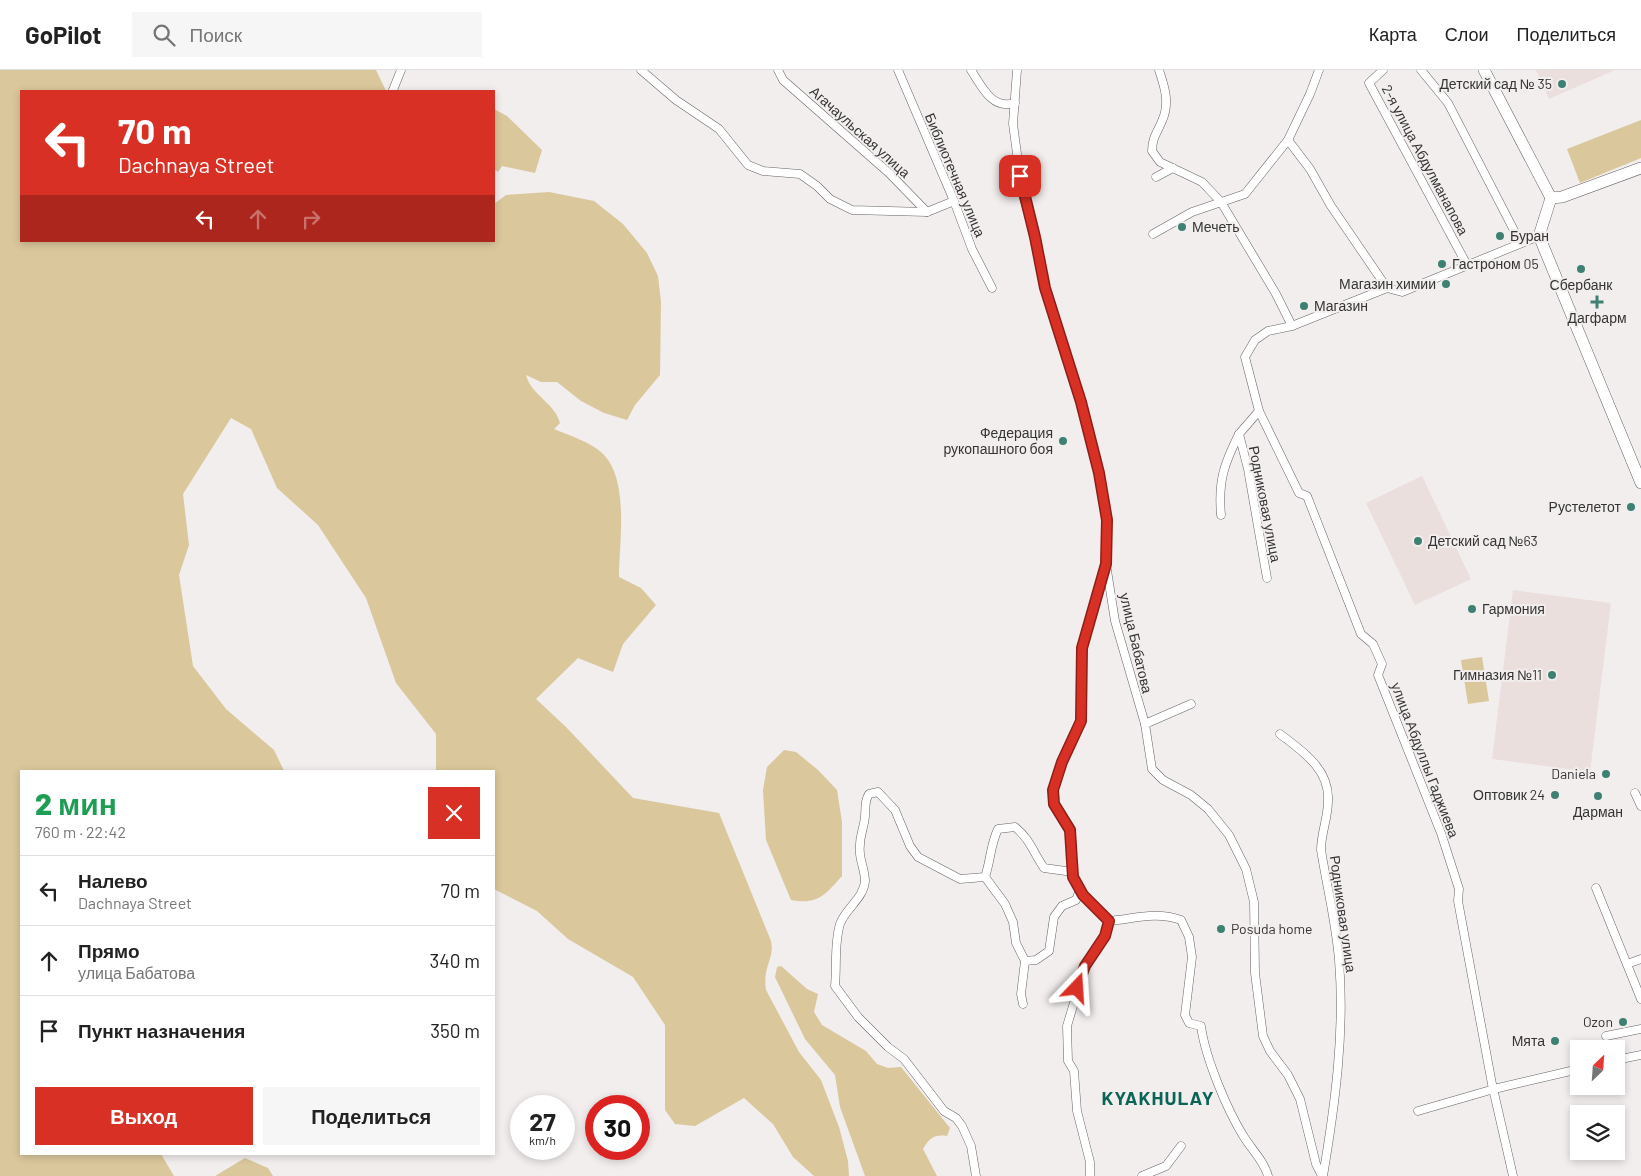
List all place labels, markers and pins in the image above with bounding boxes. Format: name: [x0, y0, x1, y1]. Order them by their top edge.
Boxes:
place label: Детский сад № 35: [1439, 75, 1552, 92]
marker: Детский сад № 35: [1556, 78, 1568, 90]
pin: [999, 155, 1041, 197]
place label: Мечеть: [1192, 218, 1239, 235]
marker: Мечеть: [1176, 221, 1188, 233]
place label: Буран: [1510, 227, 1549, 244]
marker: Буран: [1494, 230, 1506, 242]
place label: Гастроном 05: [1452, 255, 1539, 272]
marker: Гастроном 05: [1436, 258, 1448, 270]
marker: Сбербанк: [1575, 263, 1587, 275]
place label: Магазин химии: [1339, 275, 1436, 292]
place label: Сбербанк: [1550, 276, 1613, 293]
marker: Магазин химии: [1440, 278, 1452, 290]
marker: Дагфарм: [1591, 296, 1603, 308]
place label: Магазин: [1314, 297, 1368, 314]
marker: Магазин: [1298, 300, 1310, 312]
place label: Дагфарм: [1567, 309, 1627, 326]
place label: Федерация рукопашного боя: [943, 424, 1053, 457]
marker: Федерация рукопашного боя: [1057, 435, 1069, 447]
place label: Рустелетот: [1549, 498, 1622, 515]
marker: Рустелетот: [1625, 501, 1637, 513]
place label: Детский сад №63: [1428, 532, 1538, 549]
marker: Детский сад №63: [1412, 535, 1424, 547]
place label: Гармония: [1482, 600, 1545, 617]
marker: Гармония: [1466, 603, 1478, 615]
place label: Гимназия №11: [1453, 666, 1542, 683]
marker: Гимназия №11: [1546, 669, 1558, 681]
place label: Daniela: [1551, 765, 1596, 782]
marker: Daniela: [1600, 768, 1612, 780]
place label: Оптовик 24: [1473, 786, 1545, 803]
marker: Оптовик 24: [1549, 789, 1561, 801]
marker: Дарман: [1592, 790, 1604, 802]
place label: Дарман: [1573, 803, 1623, 820]
place label: Posuda home: [1231, 920, 1313, 937]
marker: Posuda home: [1215, 923, 1227, 935]
place label: Ozon: [1583, 1013, 1613, 1030]
marker: Ozon: [1617, 1016, 1629, 1028]
place label: Мята: [1512, 1032, 1545, 1049]
marker: Мята: [1549, 1035, 1561, 1047]

